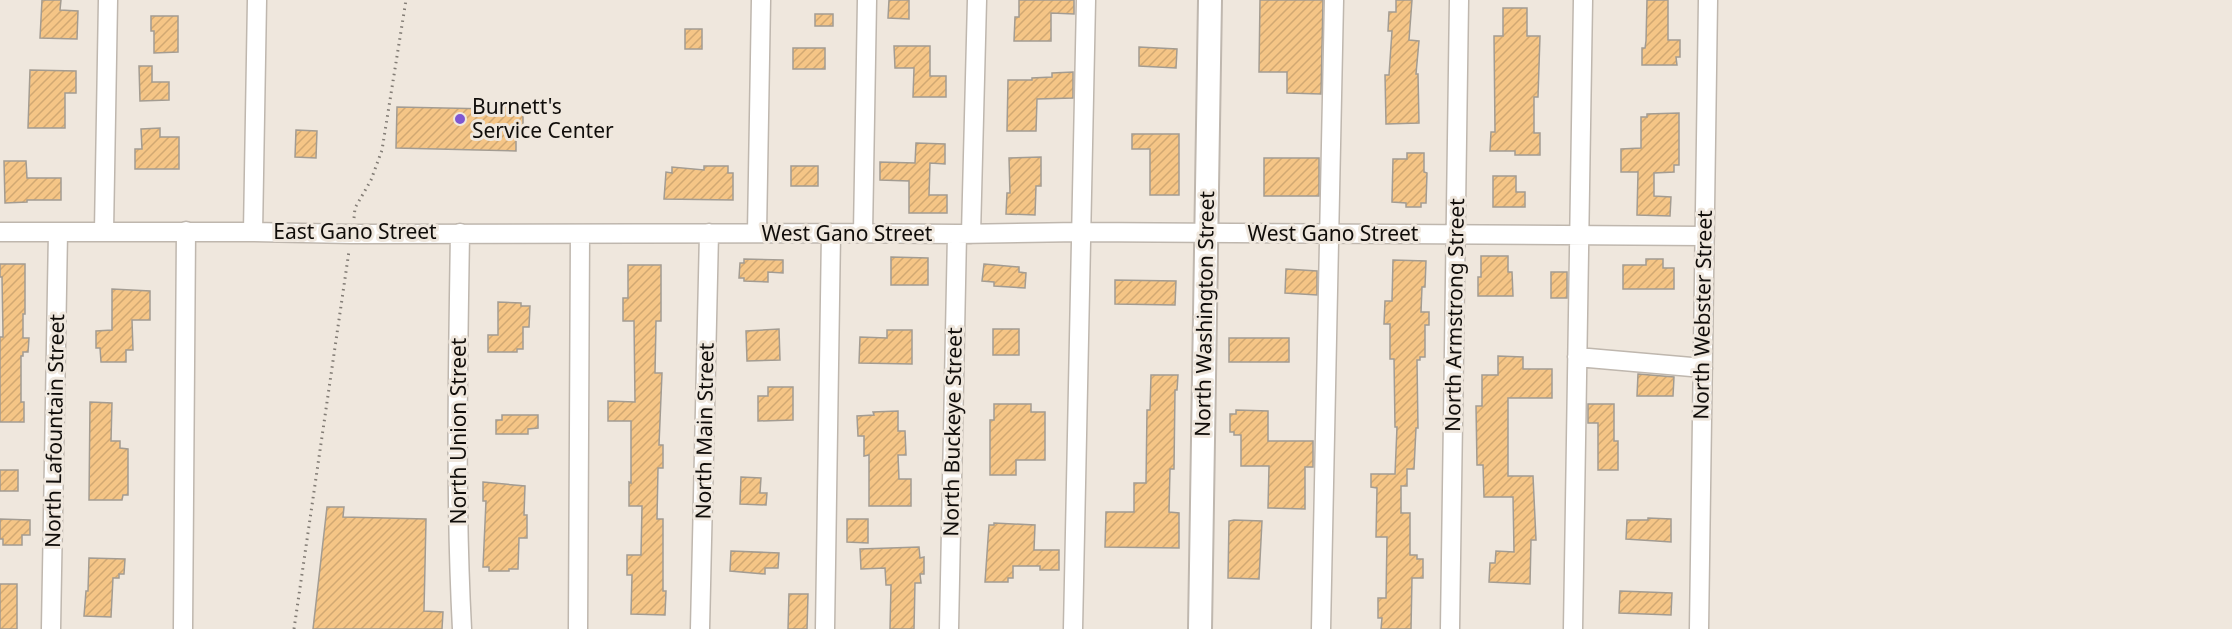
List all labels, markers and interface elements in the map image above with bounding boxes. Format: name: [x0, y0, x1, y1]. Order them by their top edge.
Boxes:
place label: Burnett's Service Center: [472, 92, 614, 144]
marker: Burnett's Service Center: [453, 112, 467, 126]
street label: North Washington Street: [1188, 190, 1220, 437]
street label: North Armstrong Street: [1438, 198, 1470, 432]
street label: North Webster Street: [1686, 210, 1718, 420]
street label: East Gano Street: [273, 217, 437, 245]
street label: West Gano Street: [762, 219, 933, 247]
street label: West Gano Street: [1248, 219, 1419, 247]
street label: North Lafountain Street: [38, 313, 70, 548]
street label: North Buckeye Street: [936, 327, 968, 537]
street label: North Union Street: [444, 337, 472, 524]
street label: North Main Street: [688, 342, 720, 520]

